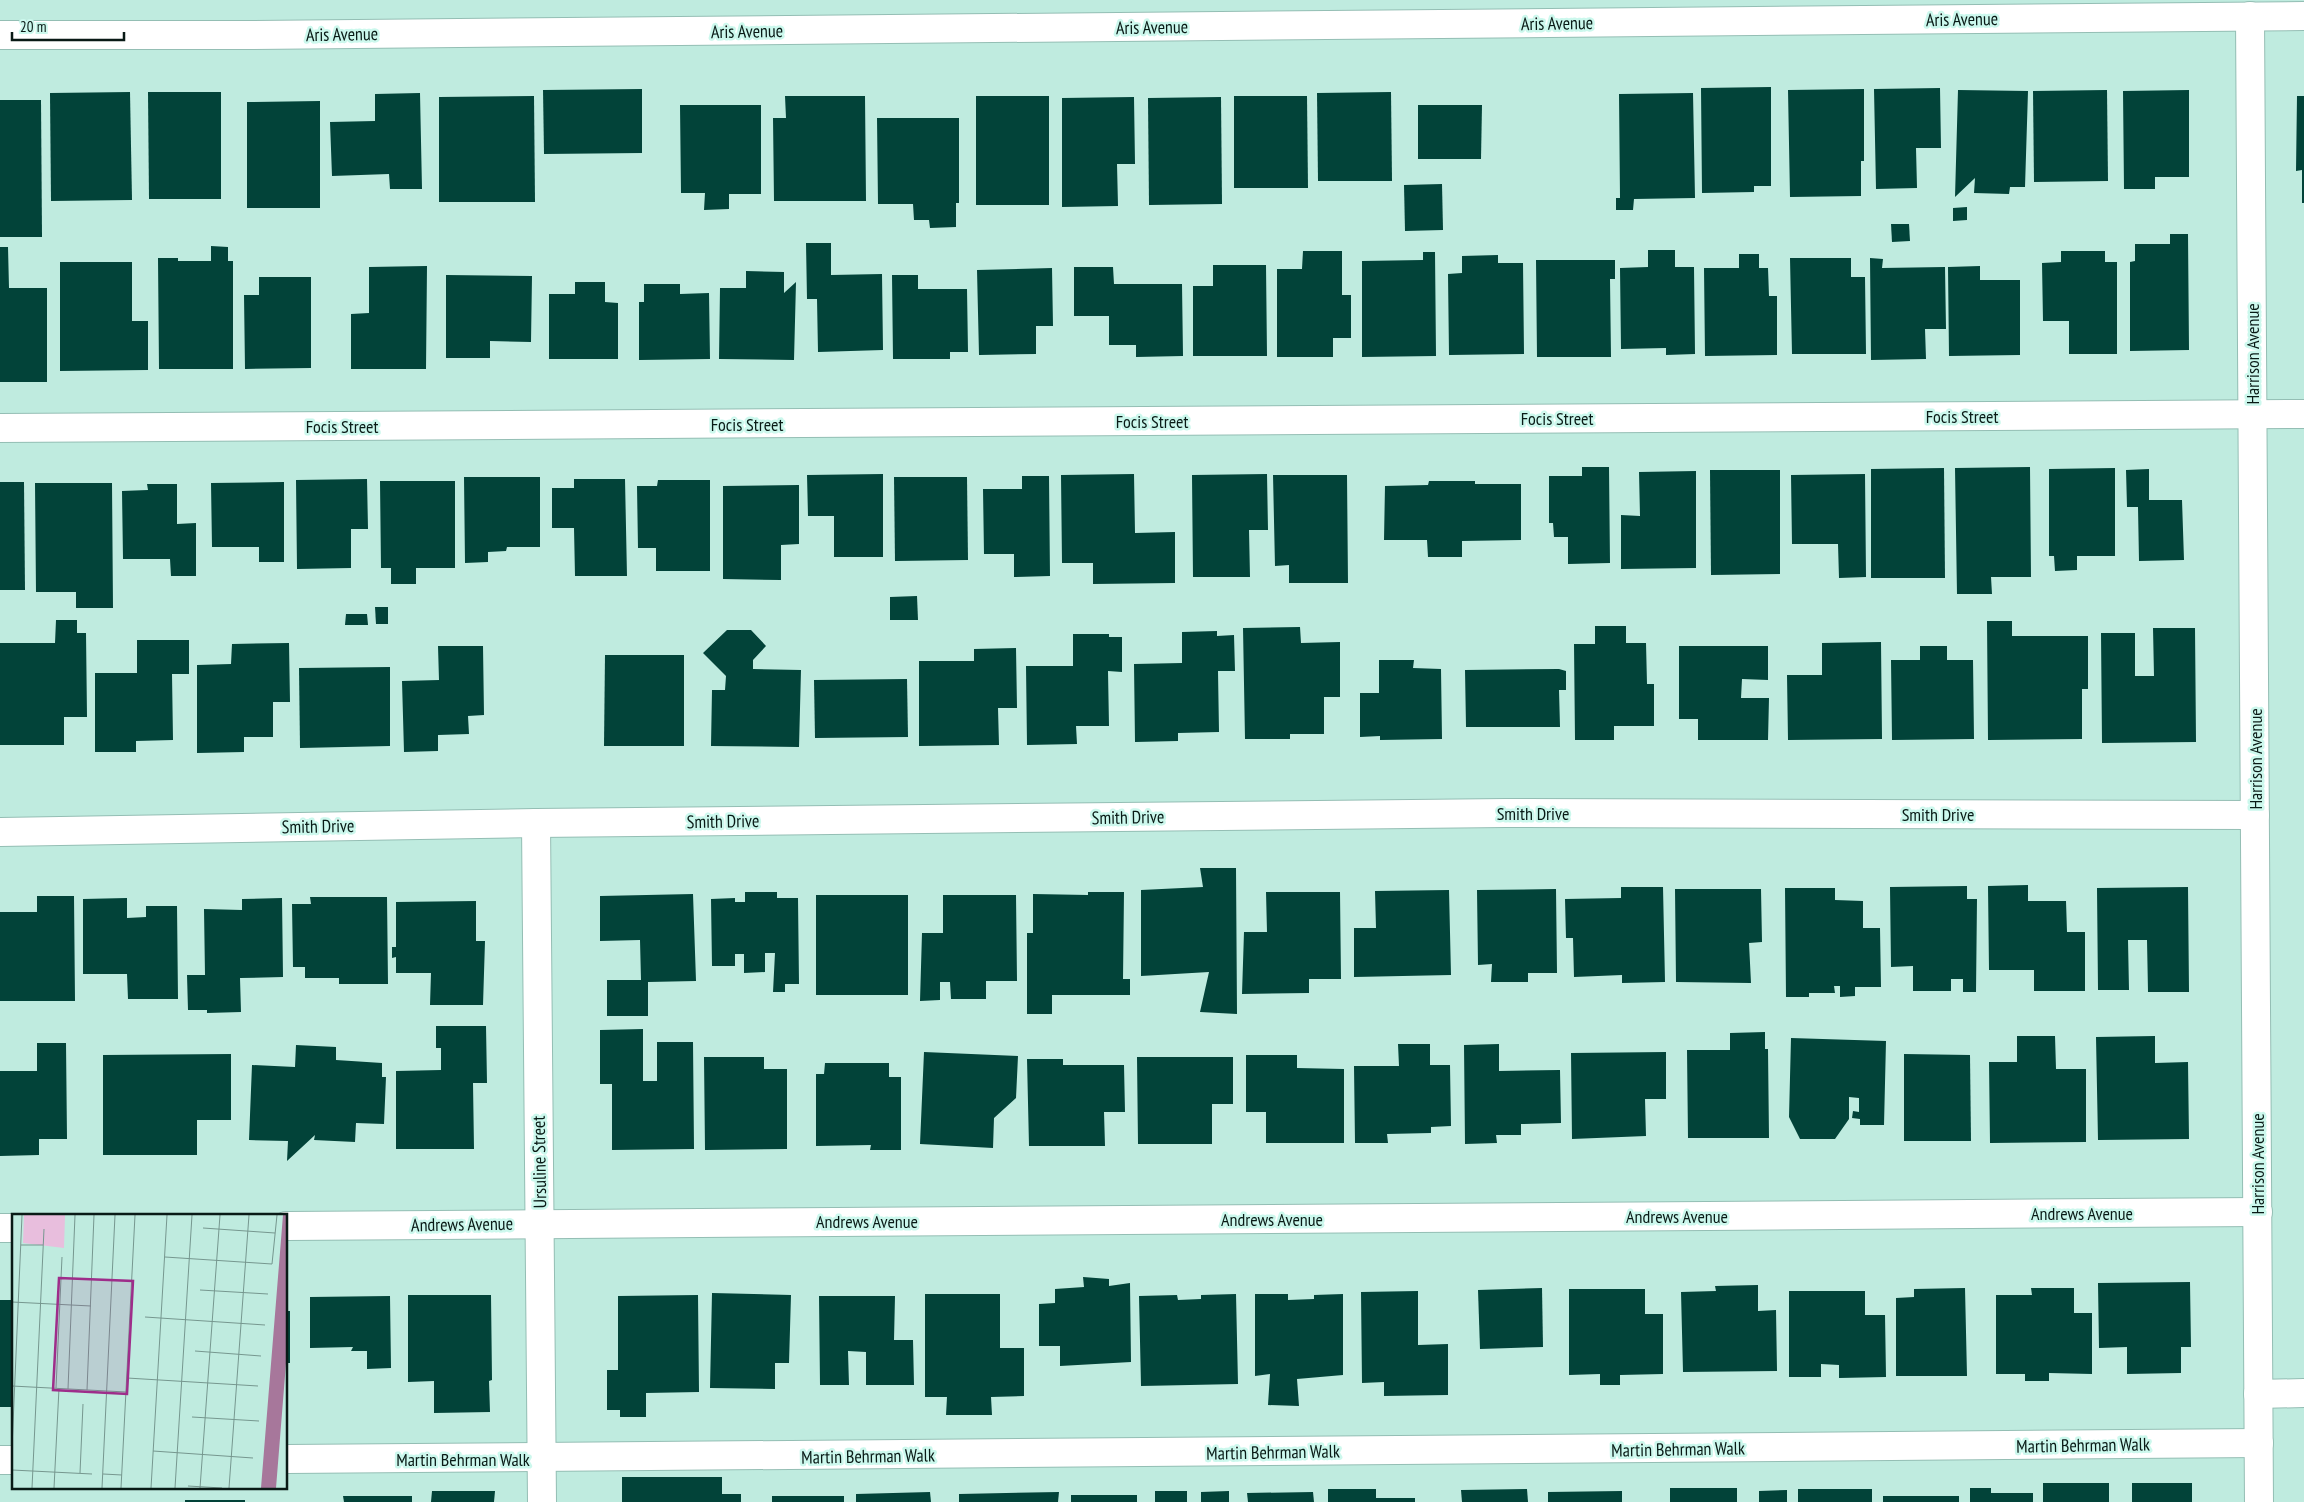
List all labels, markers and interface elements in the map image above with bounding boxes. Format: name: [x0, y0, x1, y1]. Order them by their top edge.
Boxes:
street label: Aris Avenue: [1926, 7, 1998, 31]
scale bar: [12, 10, 125, 42]
street label: Aris Avenue: [1521, 11, 1593, 35]
street label: Aris Avenue: [1116, 15, 1188, 39]
text: 20 m: [20, 17, 46, 36]
street label: Aris Avenue: [711, 19, 783, 43]
street label: Aris Avenue: [306, 22, 378, 46]
street label: Harrison Avenue: [2241, 303, 2264, 405]
street label: Focis Street: [1926, 405, 1998, 428]
street label: Focis Street: [1521, 407, 1593, 430]
street label: Focis Street: [1116, 410, 1188, 433]
street label: Focis Street: [711, 413, 783, 436]
street label: Focis Street: [306, 415, 378, 438]
street label: Harrison Avenue: [2244, 708, 2267, 810]
street label: Smith Drive: [1497, 802, 1569, 825]
street label: Smith Drive: [1902, 803, 1974, 826]
street label: Smith Drive: [1091, 805, 1165, 829]
street label: Smith Drive: [686, 809, 760, 833]
street label: Smith Drive: [281, 814, 355, 838]
street label: Harrison Avenue: [2246, 1113, 2269, 1215]
street label: Ursuline Street: [527, 1115, 551, 1209]
street label: Andrews Avenue: [2031, 1202, 2133, 1225]
street label: Andrews Avenue: [1626, 1205, 1728, 1228]
street label: Andrews Avenue: [1221, 1208, 1323, 1231]
street label: Andrews Avenue: [816, 1210, 918, 1233]
street label: Andrews Avenue: [411, 1212, 513, 1236]
inset map: [12, 1214, 288, 1490]
street label: Martin Behrman Walk: [2016, 1432, 2150, 1458]
street label: Martin Behrman Walk: [1611, 1436, 1745, 1462]
street label: Martin Behrman Walk: [1206, 1439, 1340, 1465]
street label: Martin Behrman Walk: [801, 1443, 935, 1469]
street label: Martin Behrman Walk: [396, 1448, 530, 1471]

